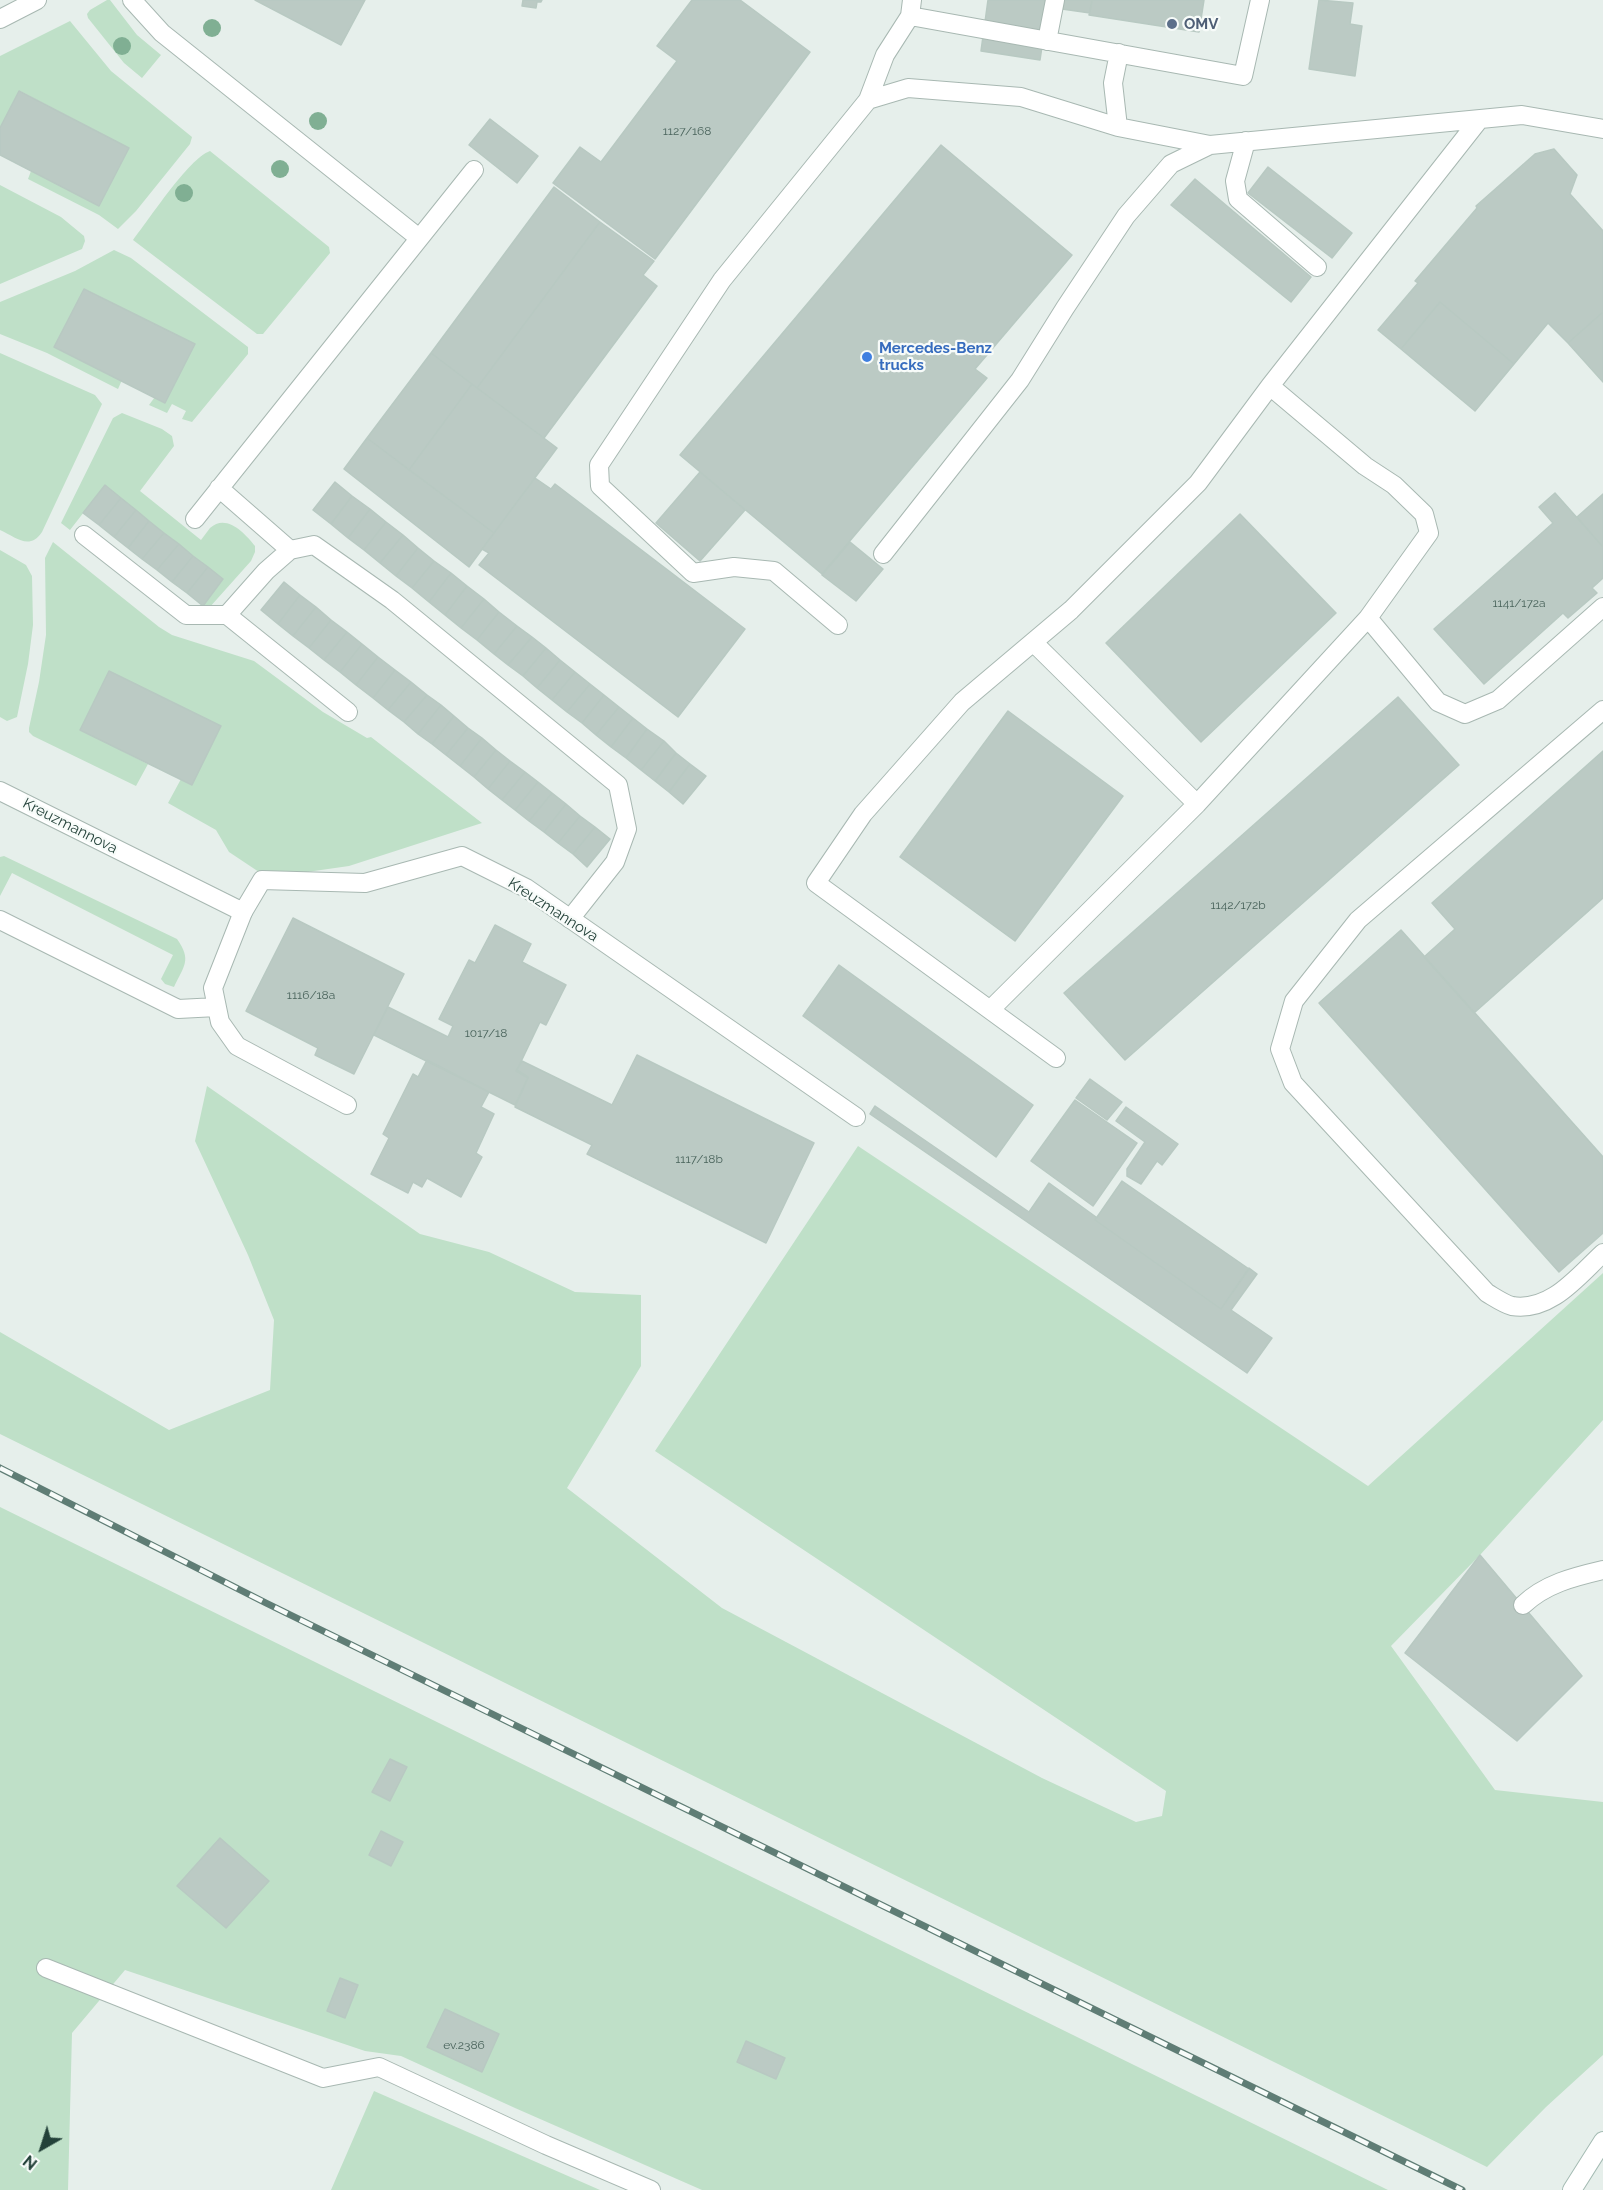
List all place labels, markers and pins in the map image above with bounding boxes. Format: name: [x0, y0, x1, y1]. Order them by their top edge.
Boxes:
place label: OMV: [1184, 15, 1218, 33]
marker: OMV: [1165, 17, 1179, 31]
place label: Mercedes-Benz trucks: [879, 339, 992, 374]
marker: Mercedes-Benz trucks: [860, 350, 874, 364]

